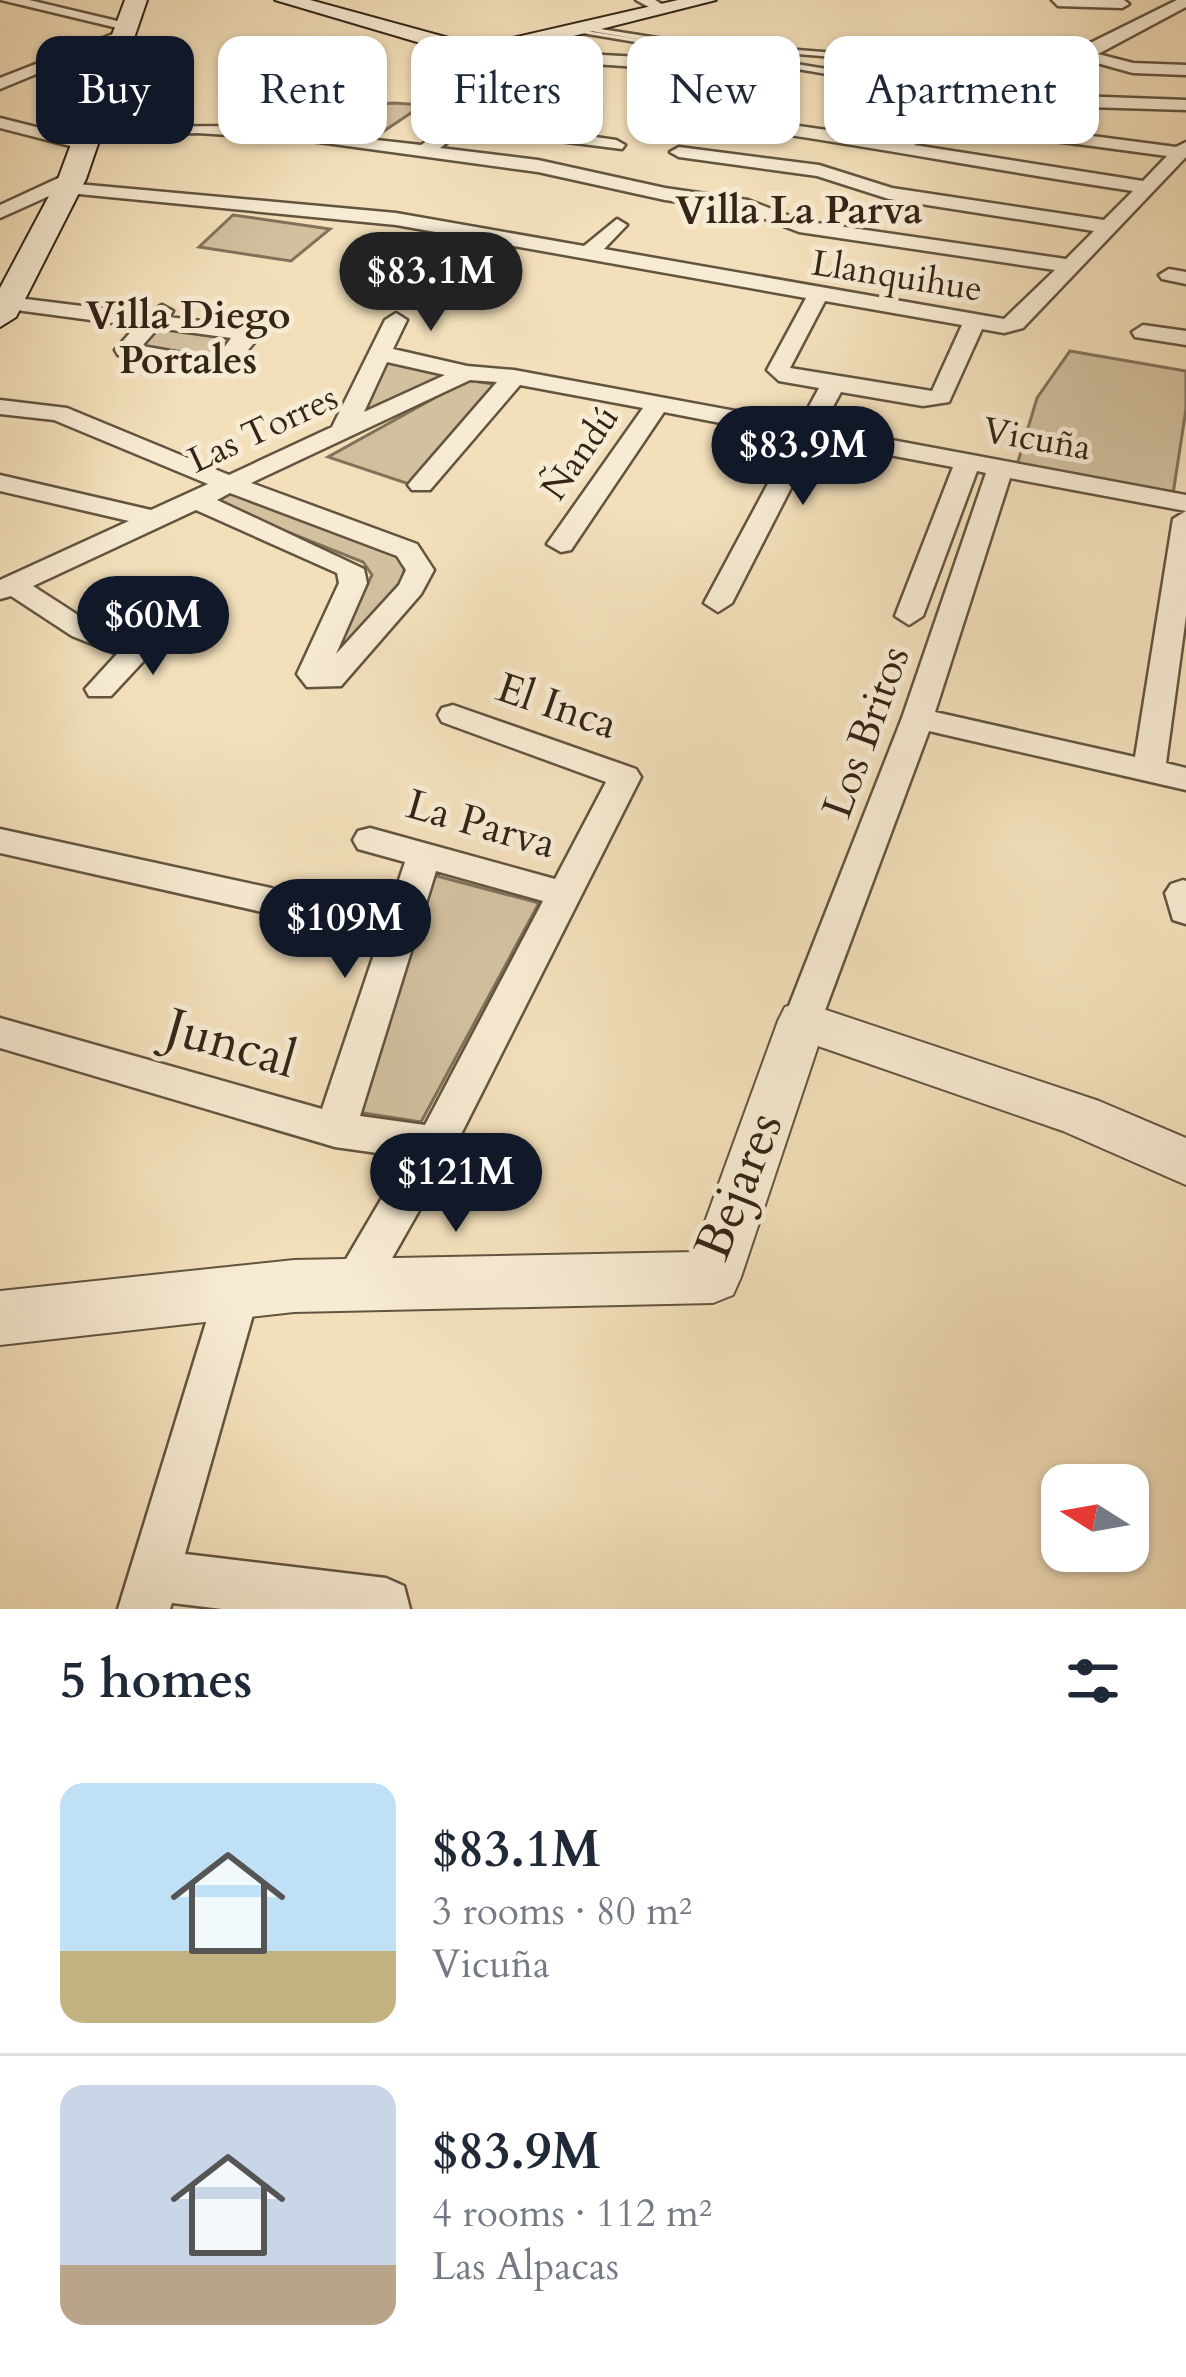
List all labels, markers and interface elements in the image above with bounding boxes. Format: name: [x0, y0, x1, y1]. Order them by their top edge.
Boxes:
chip: Buy: [36, 36, 194, 144]
chip: Rent: [218, 36, 387, 144]
chip: Filters: [411, 36, 603, 144]
chip: New: [627, 36, 800, 144]
chip: Apartment: [824, 36, 1099, 144]
district label: Villa La Parva: [675, 184, 923, 237]
pin: $83.1M: [333, 232, 529, 334]
street label: Llanquihue: [808, 238, 986, 314]
text: $83.1M: [366, 244, 496, 297]
district label: Villa Diego Portales: [85, 289, 291, 387]
street label: Las Torres: [180, 373, 346, 485]
street label: Ñandú: [530, 396, 630, 510]
street label: Vicuña: [979, 405, 1095, 473]
pin: $83.9M: [705, 406, 901, 508]
text: $83.9M: [738, 418, 868, 471]
pin: $60M: [82, 576, 224, 678]
text: $60M: [104, 588, 202, 641]
street label: Los Britos: [809, 638, 923, 826]
street label: El Inca: [489, 659, 625, 753]
street label: La Parva: [400, 776, 562, 872]
pin: $109M: [261, 879, 429, 981]
text: $109M: [286, 891, 404, 944]
street label: Juncal: [151, 990, 304, 1096]
street label: Bejares: [678, 1102, 800, 1270]
pin: $121M: [372, 1133, 540, 1235]
text: $121M: [397, 1145, 515, 1198]
north arrow: [1041, 1464, 1149, 1572]
map controls: [1041, 1464, 1149, 1572]
text: 5 homes: [60, 1646, 252, 1716]
icon: filters: [1060, 1648, 1126, 1714]
text: $83.1M: [432, 1815, 601, 1885]
icon: home: [156, 1831, 300, 1975]
text: 3 rooms · 80 m²: [432, 1885, 692, 1938]
text: Vicuña: [432, 1938, 550, 1991]
text: $83.9M: [432, 2117, 601, 2187]
icon: home: [156, 2133, 300, 2277]
text: 4 rooms · 112 m²: [432, 2187, 712, 2240]
text: Las Alpacas: [432, 2240, 619, 2293]

